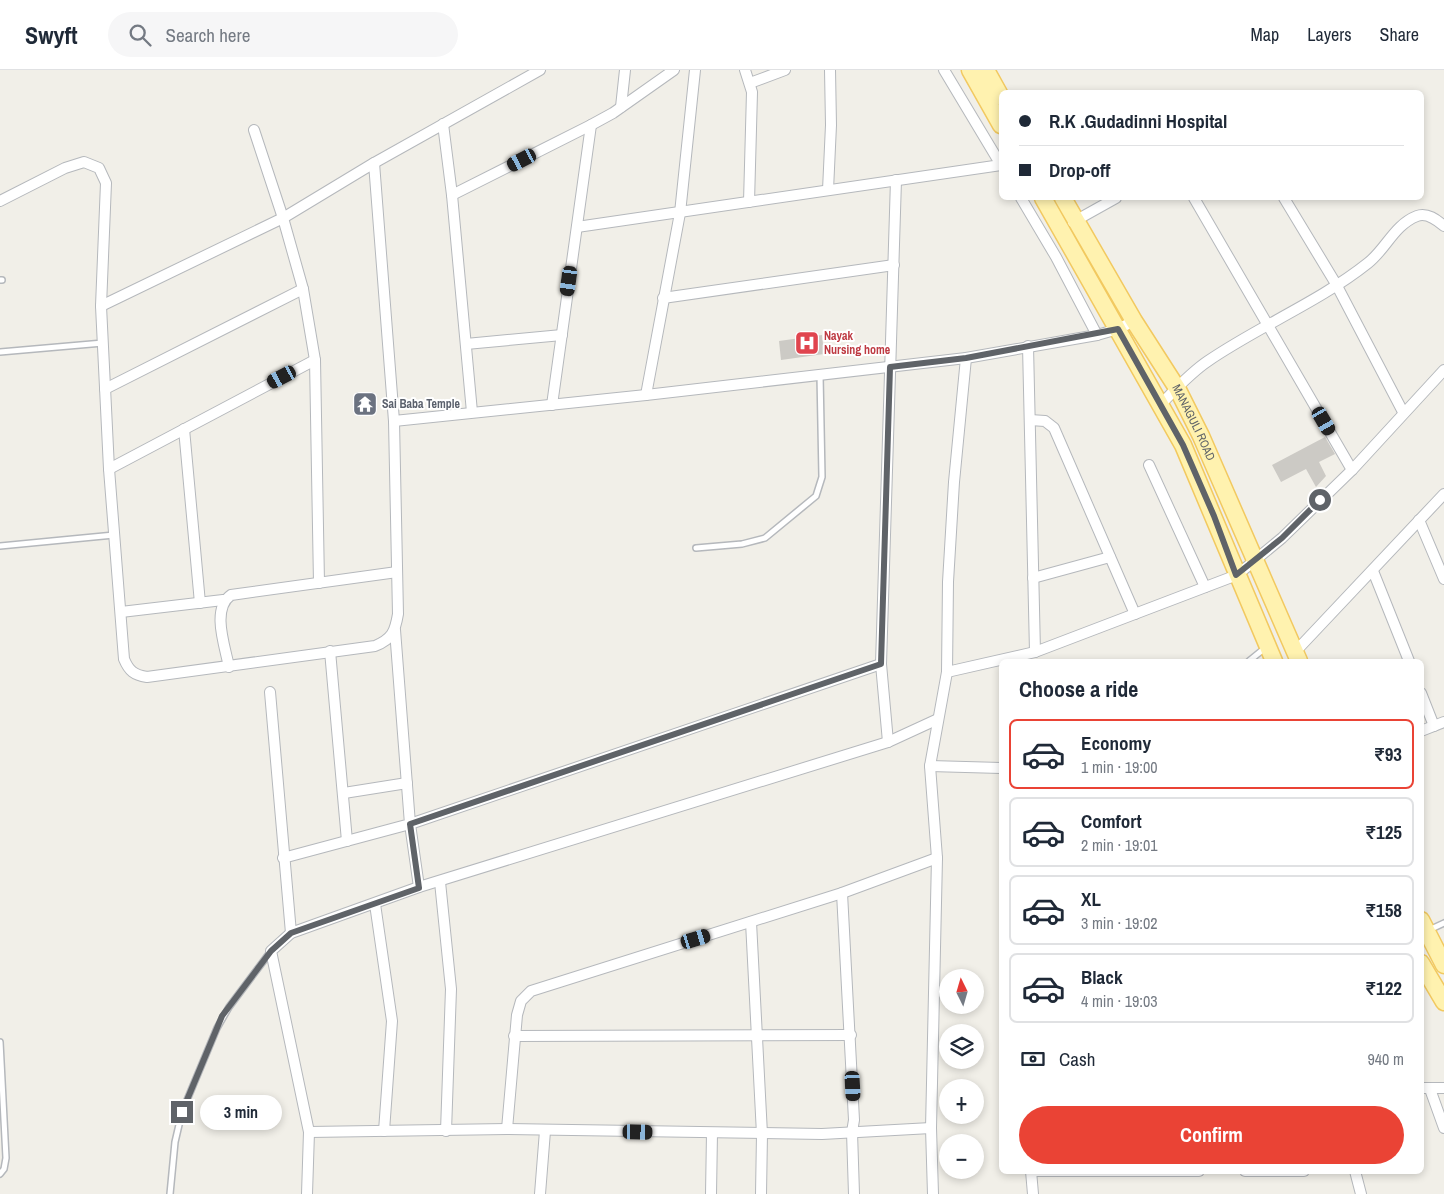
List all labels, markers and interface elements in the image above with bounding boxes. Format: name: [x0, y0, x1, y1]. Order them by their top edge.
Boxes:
search box: [108, 12, 458, 57]
text: Swyft: [25, 19, 78, 51]
icon: search: [126, 21, 154, 49]
text: Search here: [166, 22, 250, 48]
text: Map: [1251, 22, 1279, 47]
text: Layers: [1307, 22, 1352, 47]
text: Share: [1380, 22, 1419, 47]
text: R.K .Gudadinni Hospital: [1049, 108, 1227, 134]
car: [505, 147, 538, 173]
text: Drop-off: [1049, 157, 1110, 183]
car: [559, 265, 578, 297]
place label: Nayak Nursing home: [824, 328, 891, 358]
hospital icon: Nayak Nursing home: [794, 330, 820, 356]
car: [265, 363, 298, 391]
street label: MANAGULI ROAD: [1169, 382, 1219, 463]
temple icon: Sai Baba Temple: [352, 391, 378, 417]
place label: Sai Baba Temple: [382, 396, 461, 412]
car: [1310, 404, 1337, 438]
route start: [1309, 489, 1331, 511]
text: Choose a ride: [1019, 674, 1138, 704]
text: Economy: [1081, 730, 1151, 756]
icon: car: [1021, 732, 1066, 777]
text: ₹93: [1374, 741, 1402, 767]
text: 1 min · 19:00: [1081, 756, 1158, 778]
text: Comfort: [1081, 808, 1142, 834]
icon: car: [1021, 810, 1066, 855]
text: ₹125: [1365, 819, 1402, 845]
text: 2 min · 19:01: [1081, 834, 1158, 856]
text: XL: [1081, 886, 1101, 912]
icon: car: [1021, 888, 1066, 933]
text: ₹158: [1365, 897, 1402, 923]
text: 3 min · 19:02: [1081, 912, 1158, 934]
car: [679, 927, 712, 951]
text: Black: [1081, 964, 1123, 990]
icon: car: [1021, 966, 1066, 1011]
north arrow: [939, 969, 984, 1014]
map controls: [939, 969, 984, 1179]
text: ₹122: [1365, 975, 1402, 1001]
text: 4 min · 19:03: [1081, 990, 1158, 1012]
button: layers: [939, 1024, 984, 1069]
icon: cash: [1019, 1045, 1047, 1073]
text: Cash: [1059, 1046, 1095, 1072]
text: 940 m: [1368, 1048, 1404, 1070]
car: [844, 1071, 861, 1101]
button: +: [939, 1079, 984, 1124]
callout: 3 min: [200, 1094, 282, 1130]
route end: [171, 1101, 193, 1123]
text: 3 min: [224, 1101, 258, 1123]
button: Confirm: [1019, 1106, 1404, 1164]
car: [622, 1124, 653, 1140]
button: −: [939, 1134, 984, 1179]

